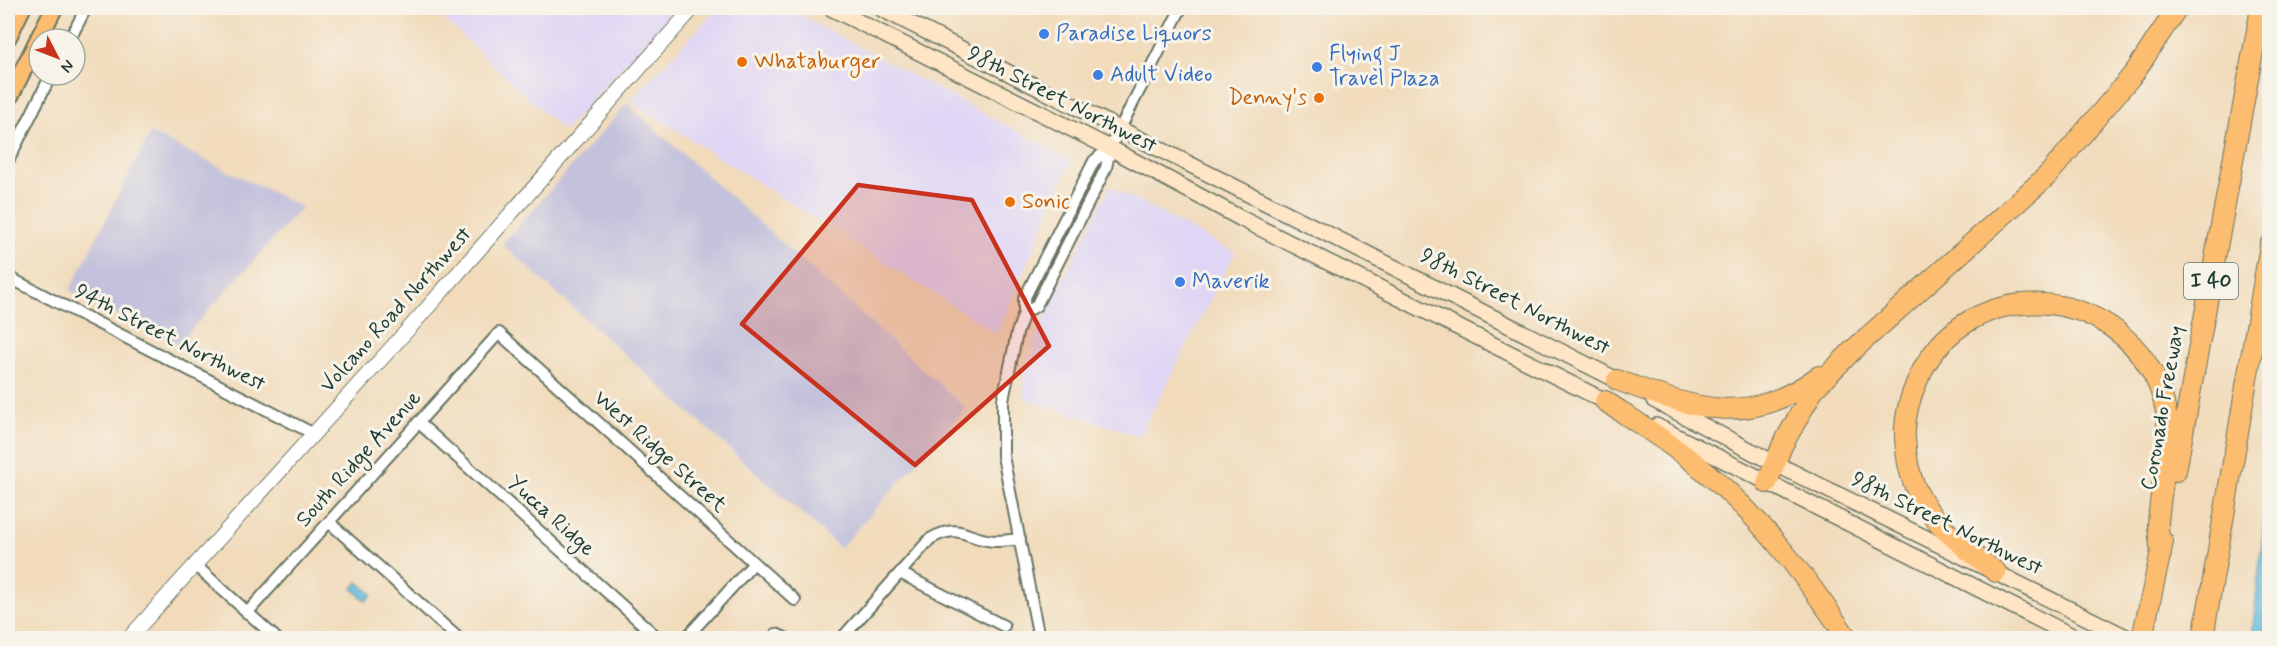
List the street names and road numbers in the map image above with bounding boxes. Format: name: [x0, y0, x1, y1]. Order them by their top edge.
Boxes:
street label: 98th Street Northwest: [962, 40, 1162, 160]
street label: Volcano Road Northwest: [314, 221, 478, 399]
street label: 98th Street Northwest: [1415, 242, 1615, 362]
road number: I 40: [2184, 263, 2238, 299]
street label: 94th Street Northwest: [70, 278, 270, 398]
street label: Coronado Freeway: [2135, 323, 2191, 493]
street label: South Ridge Avenue: [290, 385, 430, 535]
street label: West Ridge Street: [585, 385, 733, 522]
street label: 98th Street Northwest: [1847, 466, 2047, 582]
street label: Yucca Ridge: [499, 469, 601, 565]

